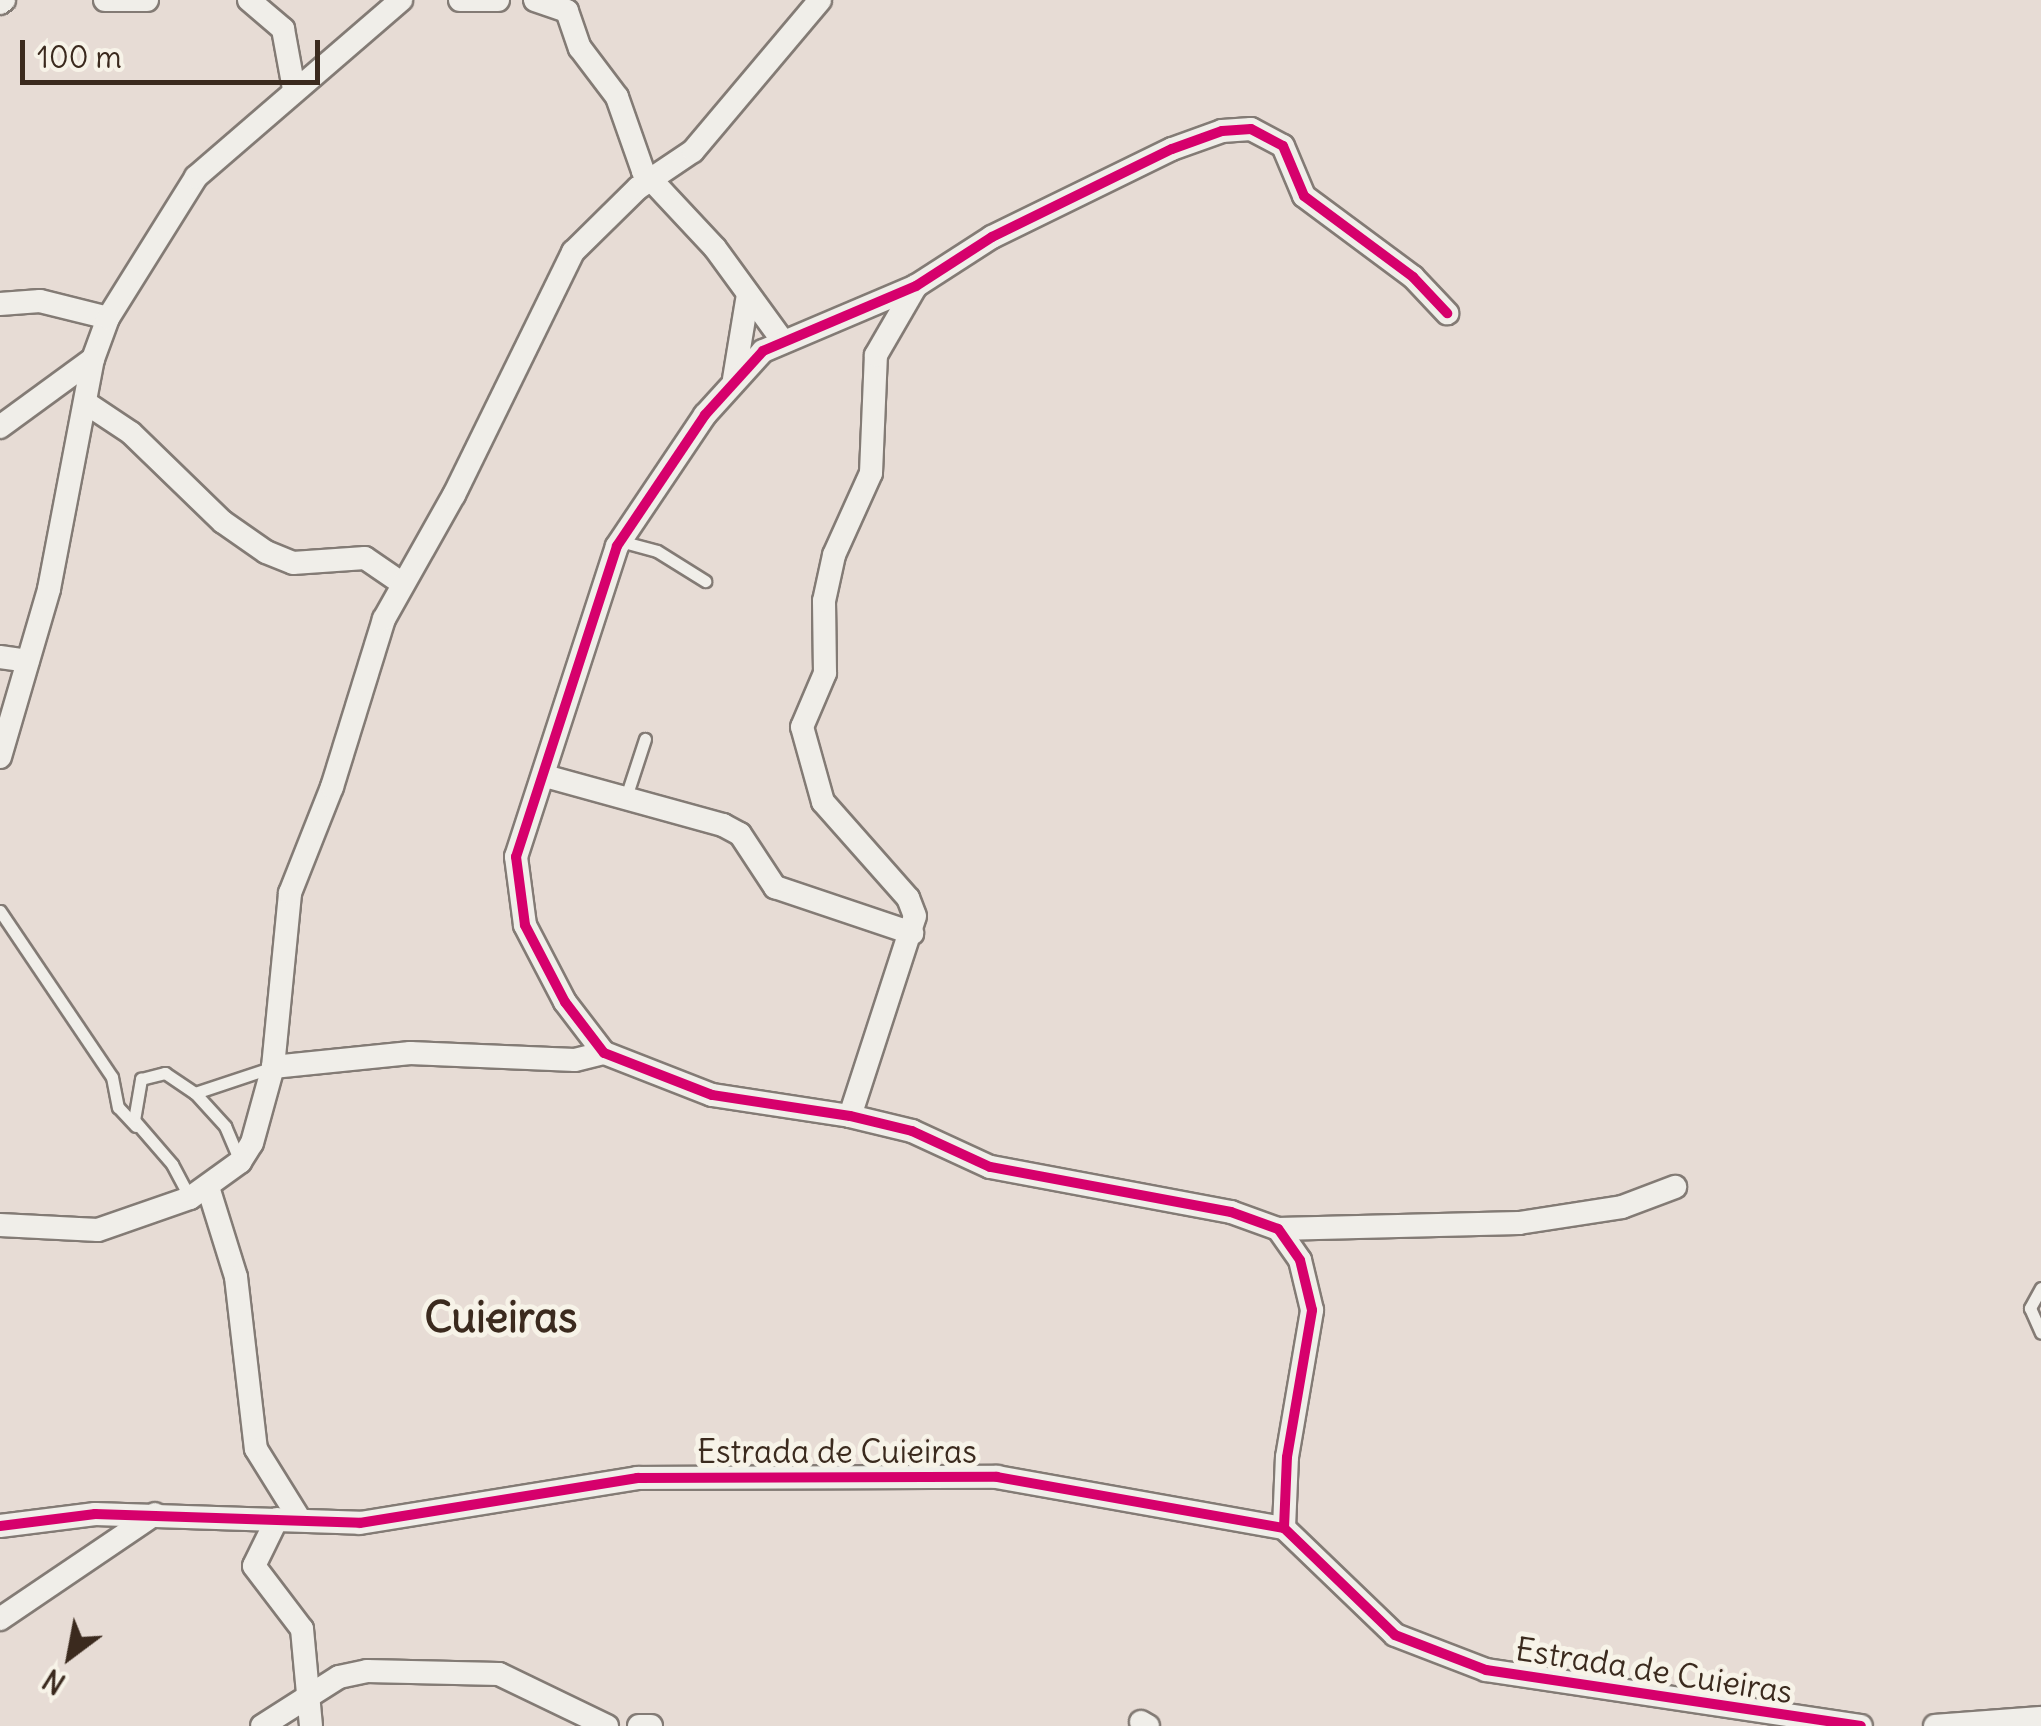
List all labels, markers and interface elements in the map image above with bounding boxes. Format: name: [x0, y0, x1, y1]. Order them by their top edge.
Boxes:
scale bar: [25, 20, 325, 82]
text: 100 m: [37, 38, 122, 76]
district label: Cuieiras: [425, 1292, 577, 1342]
street label: Estrada de Cuieiras: [697, 1433, 977, 1471]
north arrow: [20, 1606, 120, 1706]
street label: Estrada de Cuieiras: [1513, 1630, 1795, 1712]
text: N: [36, 1661, 72, 1702]

